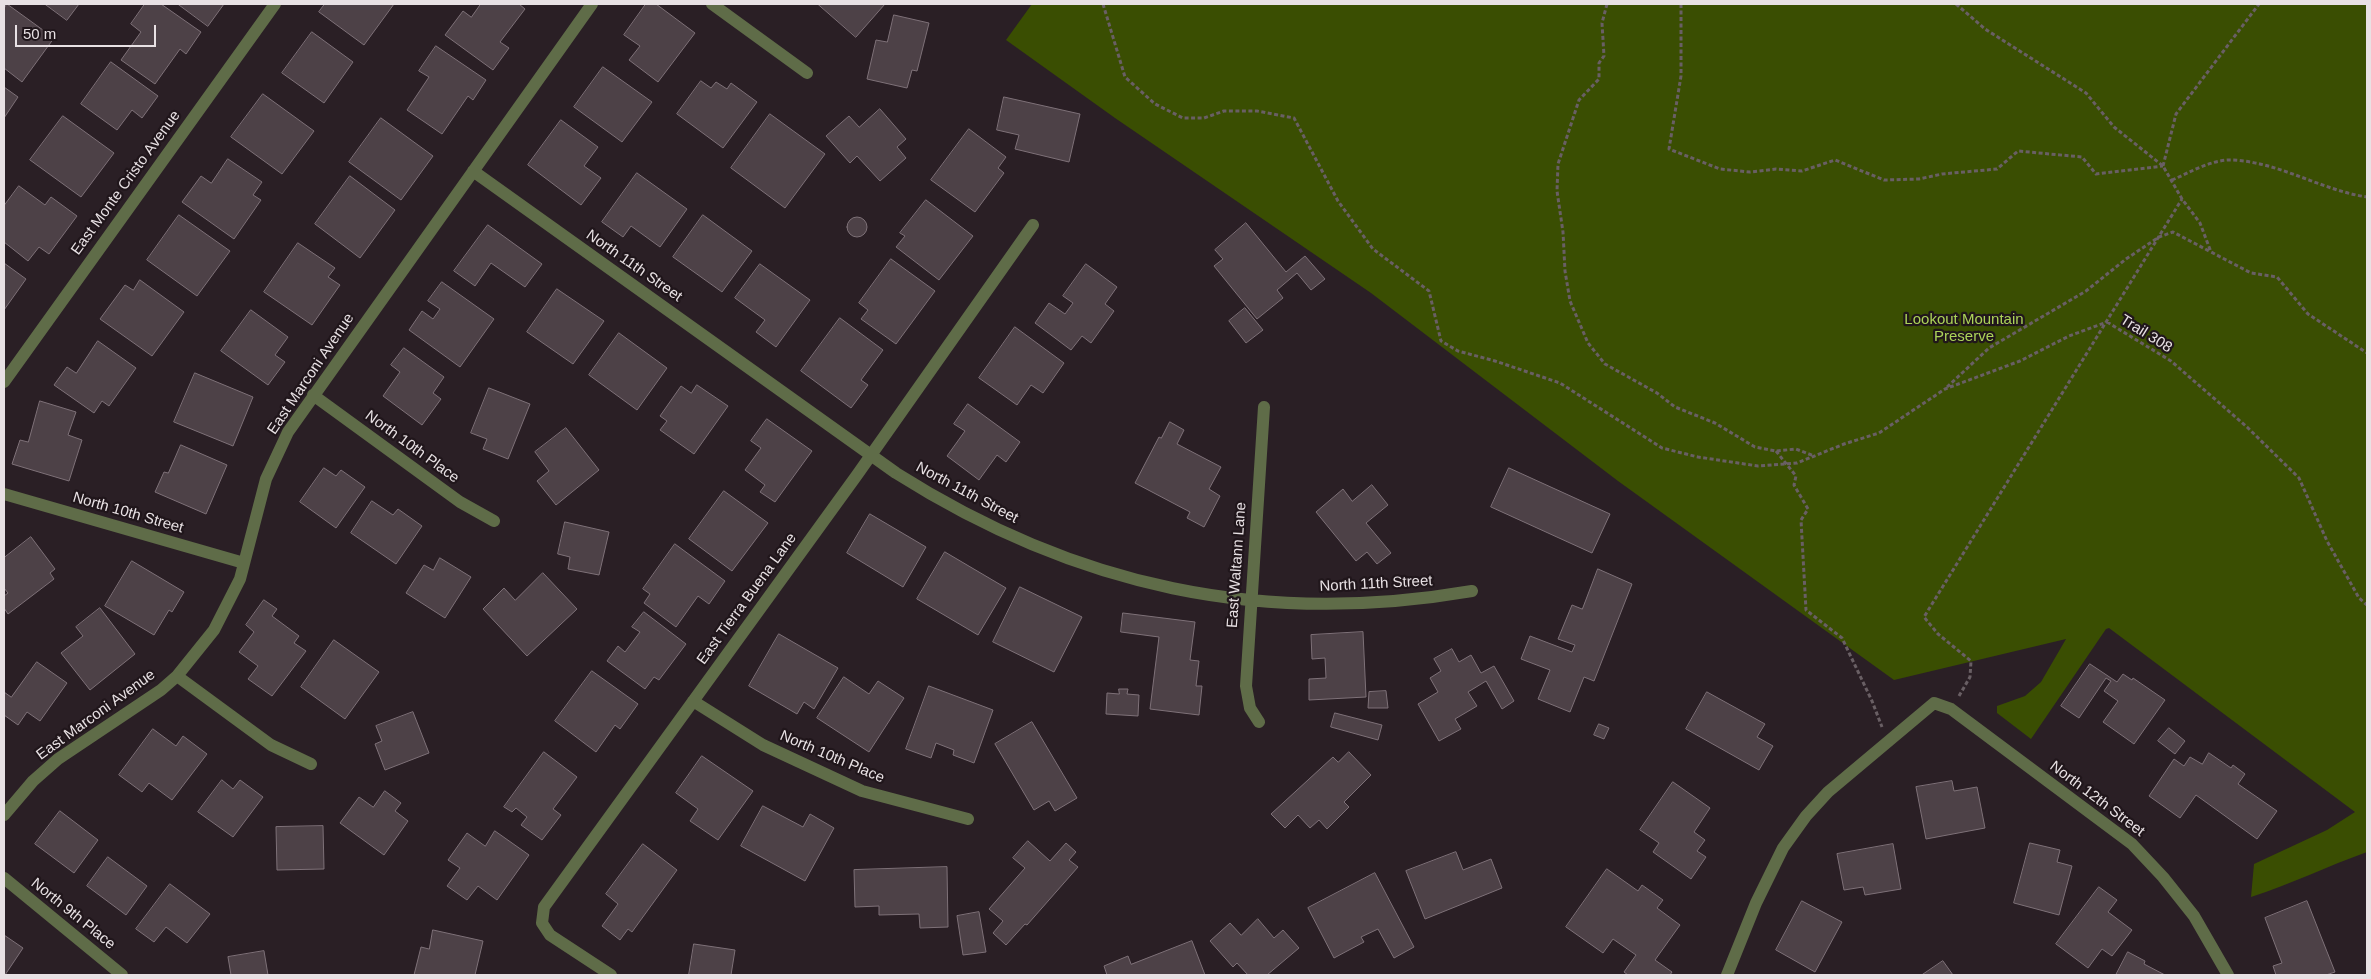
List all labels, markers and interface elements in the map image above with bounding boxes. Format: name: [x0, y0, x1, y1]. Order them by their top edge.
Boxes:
scale bar: [18, 15, 159, 47]
text: 50 m: [23, 25, 56, 42]
street label: East Monte Cristo Avenue: [68, 107, 184, 259]
street label: North 11th Street: [583, 226, 685, 306]
street label: East Marconi Avenue: [264, 310, 358, 438]
park label: Lookout Mountain Preserve: [1904, 311, 2024, 346]
street label: Trail 308: [2117, 311, 2175, 357]
street label: North 10th Place: [362, 407, 462, 487]
street label: North 11th Street: [913, 459, 1021, 527]
street label: North 10th Street: [71, 489, 185, 537]
street label: East Waltann Lane: [1224, 501, 1250, 629]
street label: East Tierra Buena Lane: [693, 530, 801, 668]
street label: North 11th Street: [1319, 572, 1433, 596]
street label: East Marconi Avenue: [33, 666, 159, 764]
street label: North 10th Place: [777, 727, 887, 787]
street label: North 12th Street: [2046, 757, 2148, 841]
street label: North 9th Place: [27, 874, 119, 954]

